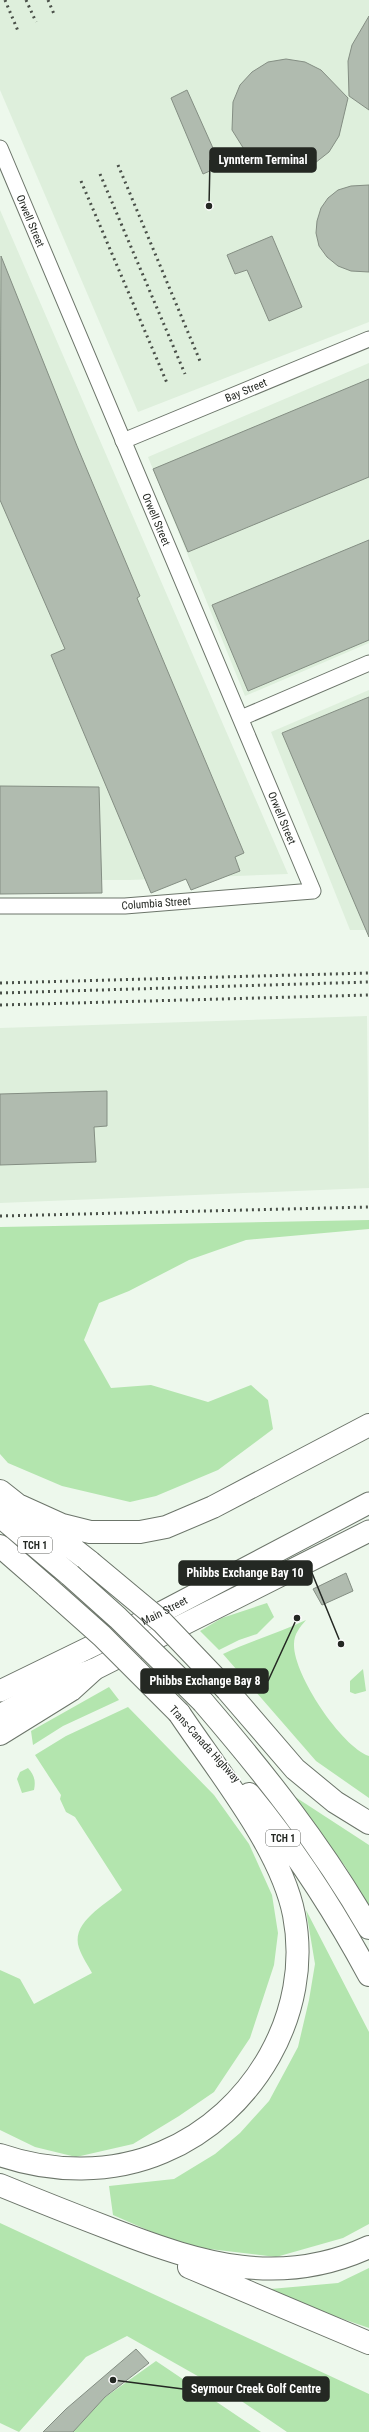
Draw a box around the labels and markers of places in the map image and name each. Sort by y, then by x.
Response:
callout: Lynnterm Terminal [210,148,316,172]
callout: Phibbs Exchange Bay 10 [179,1561,312,1585]
callout: Phibbs Exchange Bay 8 [141,1669,268,1693]
callout: Seymour Creek Golf Centre [183,2377,329,2401]

